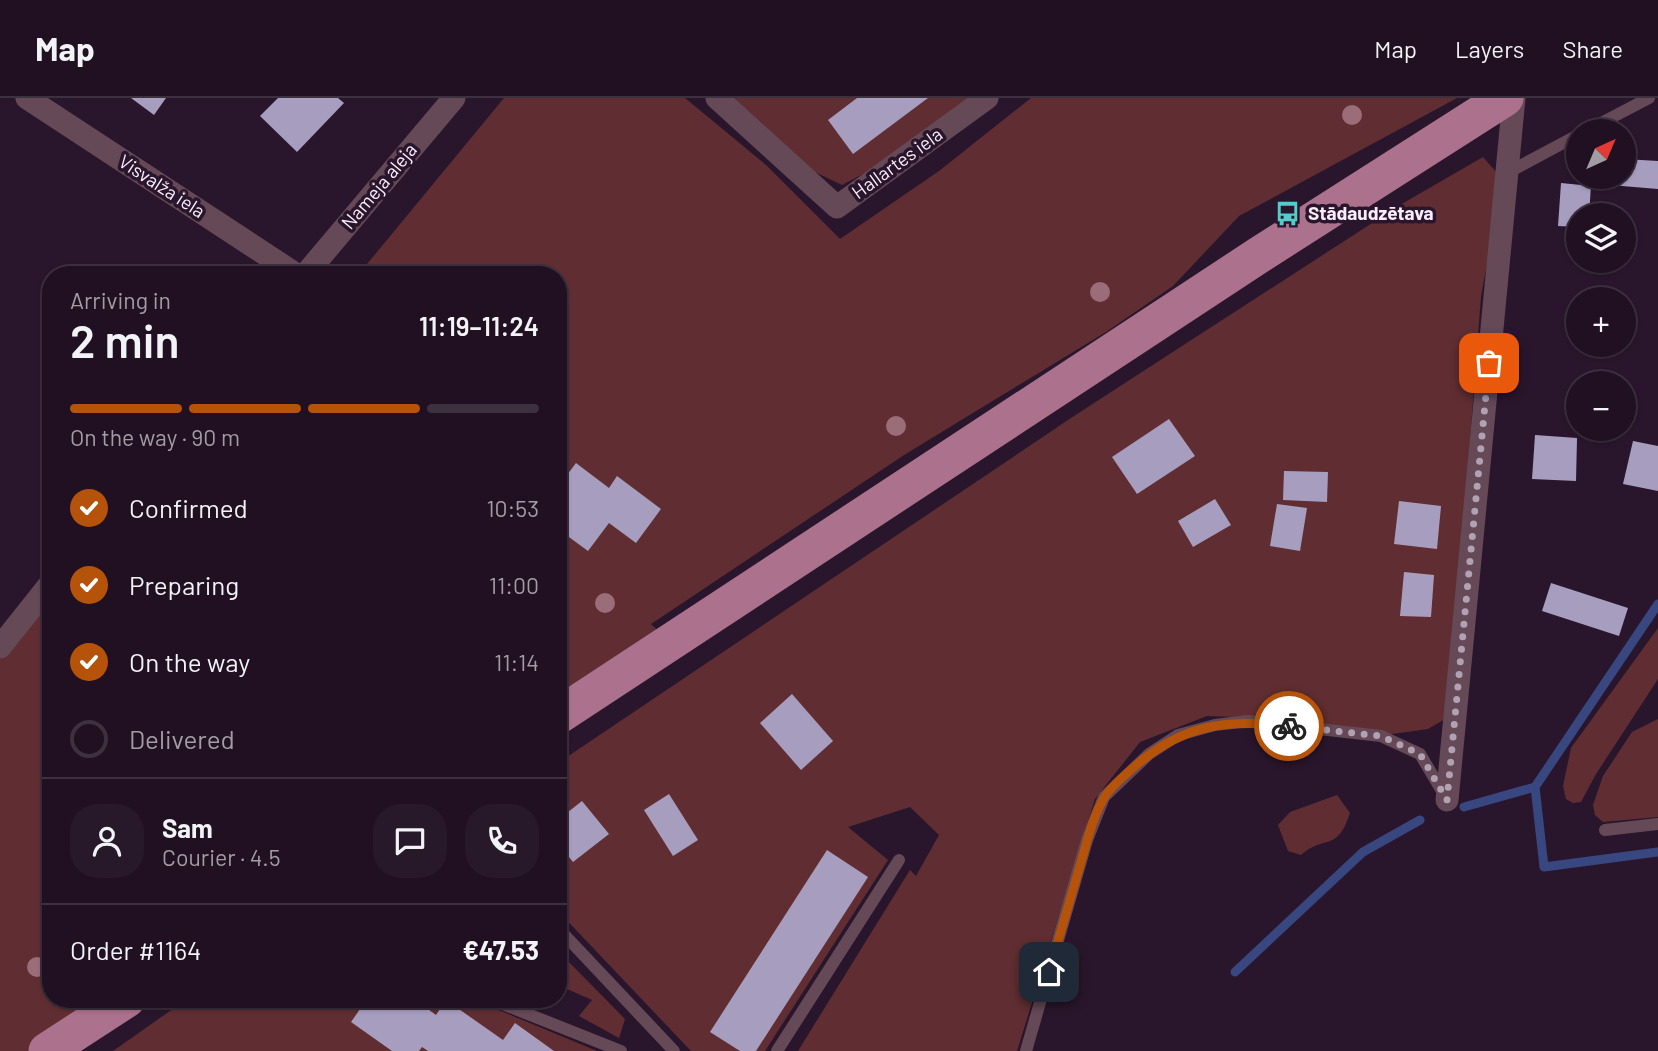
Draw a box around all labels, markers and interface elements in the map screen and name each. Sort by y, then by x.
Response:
text: Map [35,28,95,68]
text: Map [1374,34,1417,63]
text: Layers [1455,34,1524,63]
text: Share [1562,34,1623,63]
north arrow [1566,119,1636,189]
map controls [1566,119,1636,441]
street label: Hallartes iela [847,122,946,203]
street label: Nameja aleja [336,138,421,233]
street label: Visvalža iela [115,149,210,222]
bus stop icon: Stādaudzētava [1274,199,1302,227]
place label: Stādaudzētava [1308,201,1434,224]
button: layers [1566,203,1636,273]
text: Arriving in [70,286,171,314]
button: + [1566,287,1636,357]
text: 11:19–11:24 [419,310,539,341]
text: 2 min [70,312,179,367]
pin [1459,333,1519,393]
icon: bag [1470,344,1508,382]
button: − [1566,371,1636,441]
text: On the way · 90 m [70,423,240,451]
icon: check [70,489,108,527]
text: Confirmed [129,492,248,523]
text: 10:53 [486,494,539,522]
icon: check [70,566,108,604]
text: Preparing [129,569,239,600]
text: 11:00 [489,571,539,599]
icon: check [70,643,108,681]
text: On the way [129,646,250,677]
text: 11:14 [494,648,539,676]
courier [1254,691,1324,761]
icon: bike [1270,707,1308,745]
text: Delivered [129,723,235,754]
button: person [70,804,144,878]
button: chat [373,804,447,878]
button: phone [465,804,539,878]
text: Sam [162,812,213,843]
text: Courier · 4.5 [162,843,281,871]
text: Order #1164 [70,934,201,965]
text: €47.53 [462,934,539,965]
pin [1019,942,1079,1002]
icon: home [1030,953,1068,991]

